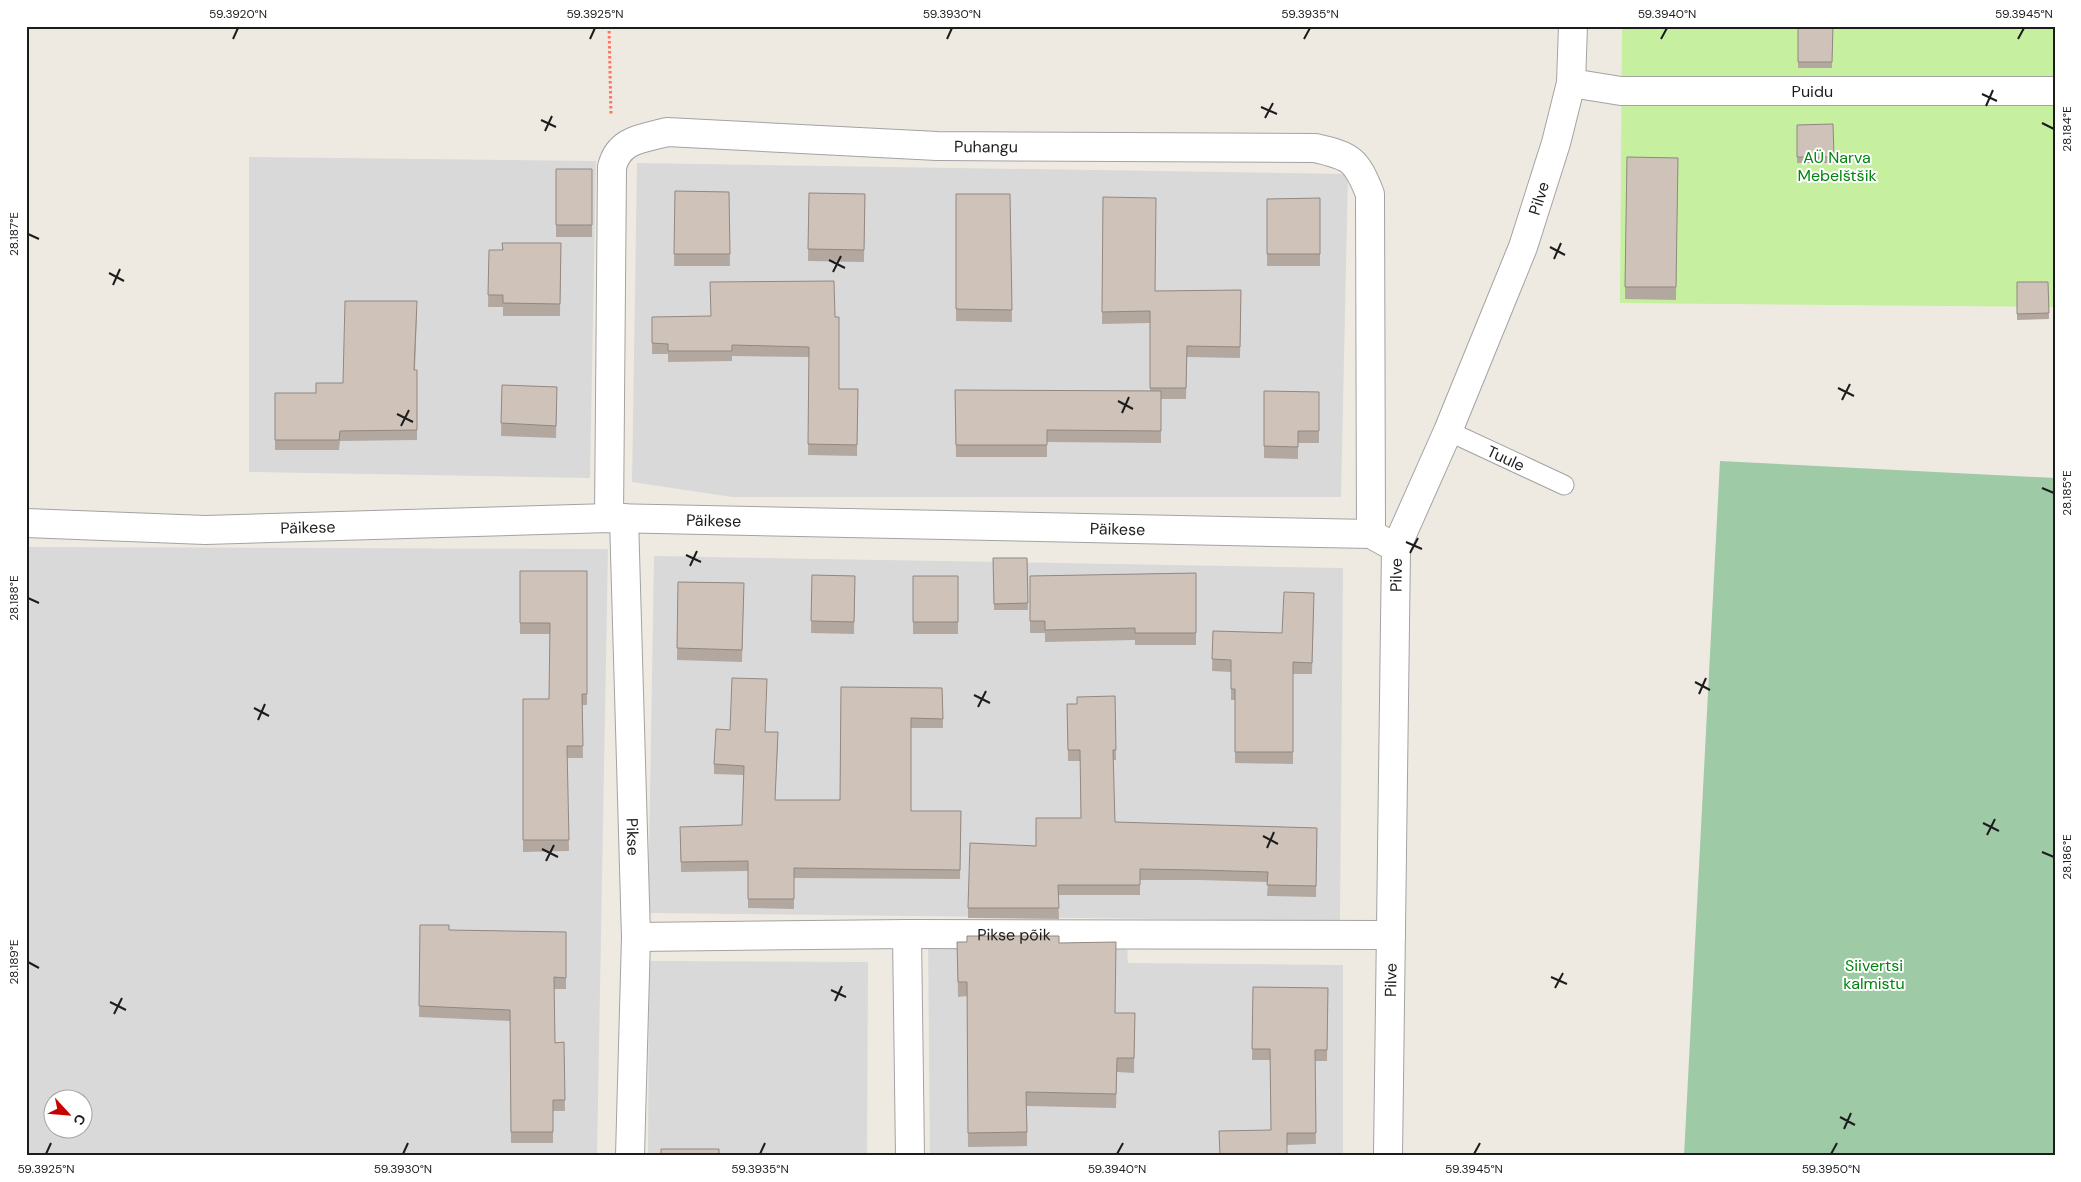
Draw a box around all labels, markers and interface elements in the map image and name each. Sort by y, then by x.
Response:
text: 59.3920°N [209,6,267,22]
text: 59.3925°N [566,6,624,22]
text: 59.3930°N [923,6,981,22]
text: 59.3935°N [1281,6,1339,22]
text: 59.3940°N [1638,6,1696,22]
text: 59.3945°N [1995,6,2053,22]
street label: Puidu [1792,81,1833,102]
text: 28.184°E [2059,106,2075,152]
street label: Puhangu [954,136,1018,157]
park label: AÜ Narva Mebelštšik [1797,147,1877,186]
street label: Pilve [1524,179,1554,218]
text: 28.187°E [6,212,22,256]
street label: Tuule [1484,441,1528,476]
text: 28.185°E [2059,470,2075,516]
street label: Päikese [686,510,741,532]
street label: Päikese [280,516,336,539]
street label: Päikese [1090,518,1145,540]
street label: Pilve [1385,558,1407,592]
text: 28.188°E [6,575,22,621]
street label: Pikse [622,818,644,856]
text: 28.186°E [2059,834,2075,880]
street label: Pikse põik [977,924,1051,945]
text: 28.189°E [6,939,22,985]
park label: Siivertsi kalmistu [1843,955,1905,994]
street label: Pilve [1380,963,1402,997]
north arrow [42,1090,92,1140]
text: С [69,1111,90,1128]
text: 59.3925°N [17,1161,75,1177]
text: 59.3930°N [374,1161,432,1177]
text: 59.3935°N [731,1161,789,1177]
text: 59.3940°N [1088,1161,1146,1177]
text: 59.3945°N [1445,1161,1503,1177]
text: 59.3950°N [1802,1161,1860,1177]

